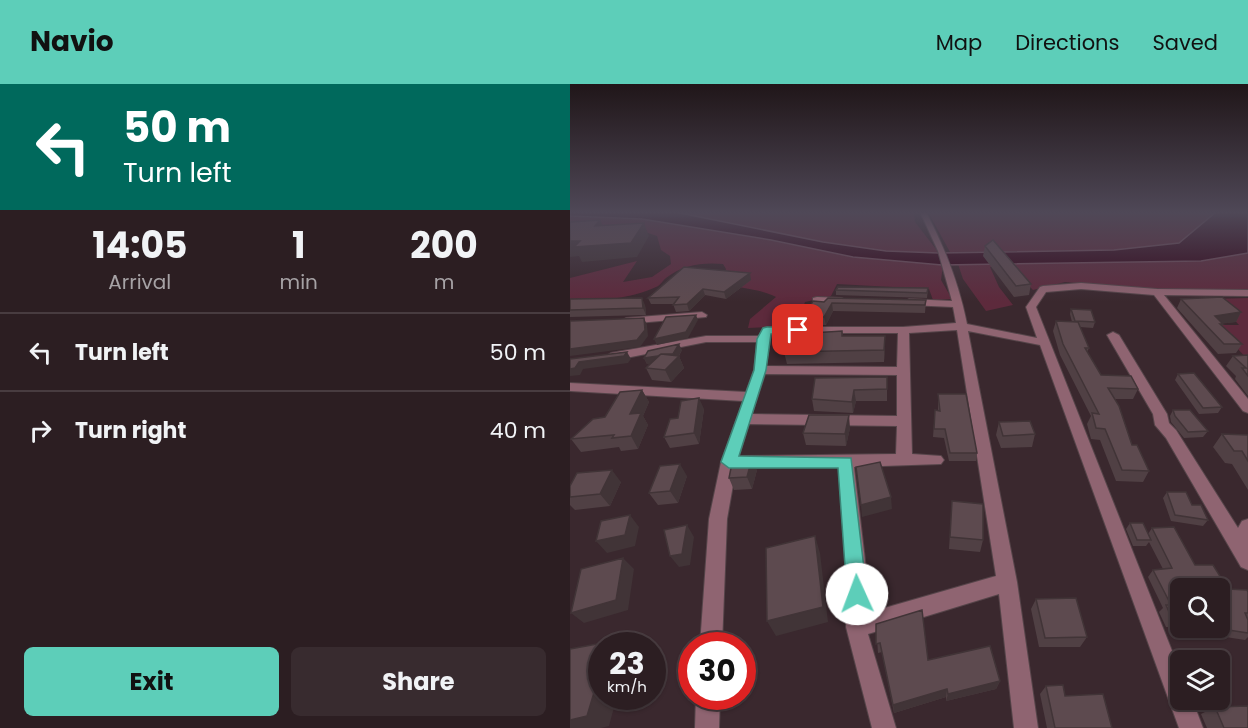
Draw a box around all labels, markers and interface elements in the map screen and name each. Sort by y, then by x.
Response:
text: Navio [30,22,114,61]
text: Map [936,28,982,57]
text: Directions [1015,28,1119,57]
text: Saved [1152,28,1218,57]
text: 50 m [123,98,231,157]
icon: left [24,108,102,186]
text: Turn left [123,154,232,191]
text: 14:05 [92,220,187,271]
text: 1 [292,220,306,271]
text: 200 [410,220,478,271]
text: Arrival [108,268,171,296]
text: min [280,268,318,296]
text: m [434,268,454,296]
pin [772,304,823,355]
icon: arrive [781,313,814,346]
icon: left [24,336,57,369]
text: Turn left [75,337,169,368]
text: 50 m [490,337,546,368]
icon: right [24,414,57,447]
text: Turn right [75,415,186,446]
text: 40 m [490,415,546,446]
position arrow [825,562,889,626]
map controls [1170,578,1230,710]
button: search [1170,578,1230,638]
speed limit sign: 30 [678,632,756,710]
text: 23 [609,642,645,685]
button: Exit [24,647,279,716]
button: Share [291,647,546,716]
button: layers [1170,650,1230,710]
text: km/h [607,676,647,697]

